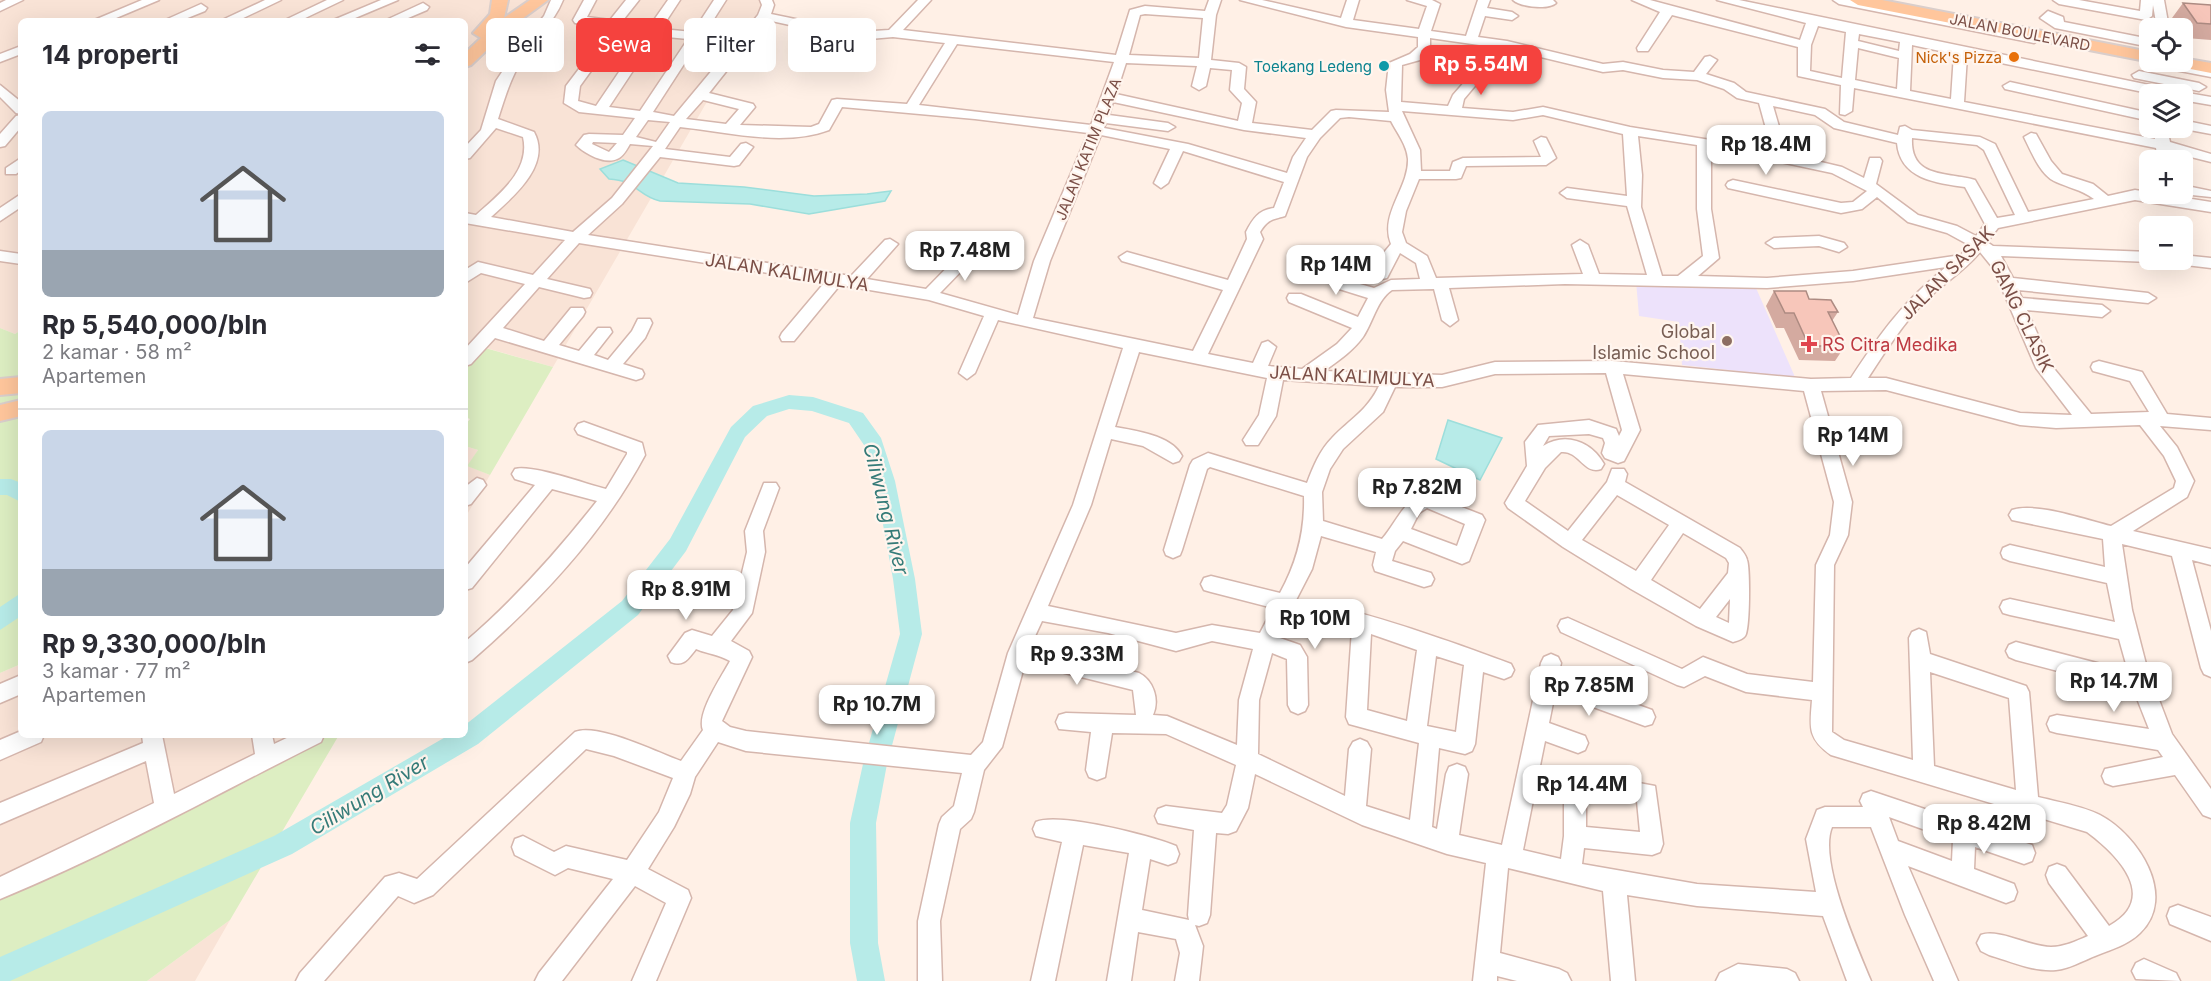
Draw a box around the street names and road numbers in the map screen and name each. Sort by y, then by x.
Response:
street label: JALAN BOULEVARD [1948,9,2092,55]
street label: JALAN KATIM PLAZA [1051,75,1125,223]
street label: JALAN SASAK [1896,222,1998,324]
street label: JALAN KALIMULYA [704,249,870,295]
street label: GANG CLASIK [1986,257,2058,375]
street label: JALAN KALIMULYA [1269,361,1435,391]

